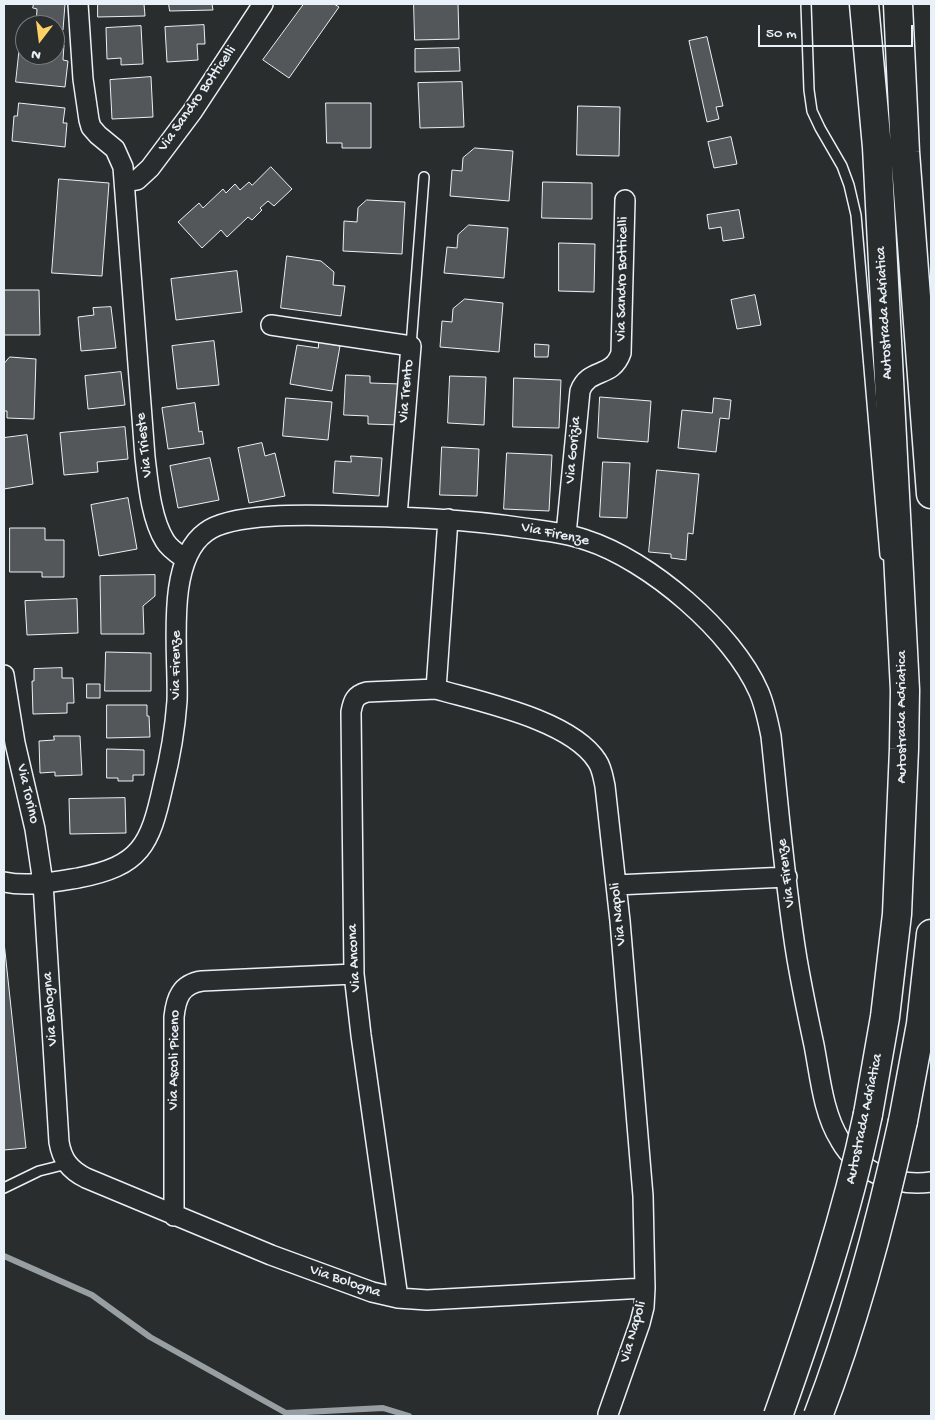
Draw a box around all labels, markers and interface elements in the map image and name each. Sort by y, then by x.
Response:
north arrow [15,15,65,65]
scale bar [760,15,915,47]
text: 50 m [766,25,797,43]
street label: Via Sandro Botticelli [155,43,241,155]
text: N [30,45,43,63]
street label: Via Sandro Botticelli [613,216,633,342]
street label: Autostrada Adriatica [873,246,897,380]
street label: Via Trento [395,359,419,423]
street label: Via Trieste [133,412,157,478]
street label: Via Gorizia [562,416,586,484]
street label: Via Firenze [519,519,591,551]
street label: Via Firenze [168,631,186,699]
street label: Autostrada Adriatica [894,650,912,784]
street label: Via Torino [11,762,43,826]
street label: Via Firenze [774,838,800,908]
street label: Via Napoli [607,882,631,946]
street label: Via Ancona [344,924,366,992]
street label: Via Bologna [39,971,63,1047]
street label: Via Ascoli Piceno [165,1010,185,1110]
street label: Autostrada Adriatica [842,1052,888,1186]
street label: Via Bologna [307,1261,383,1303]
street label: Via Napoli [617,1299,651,1365]

